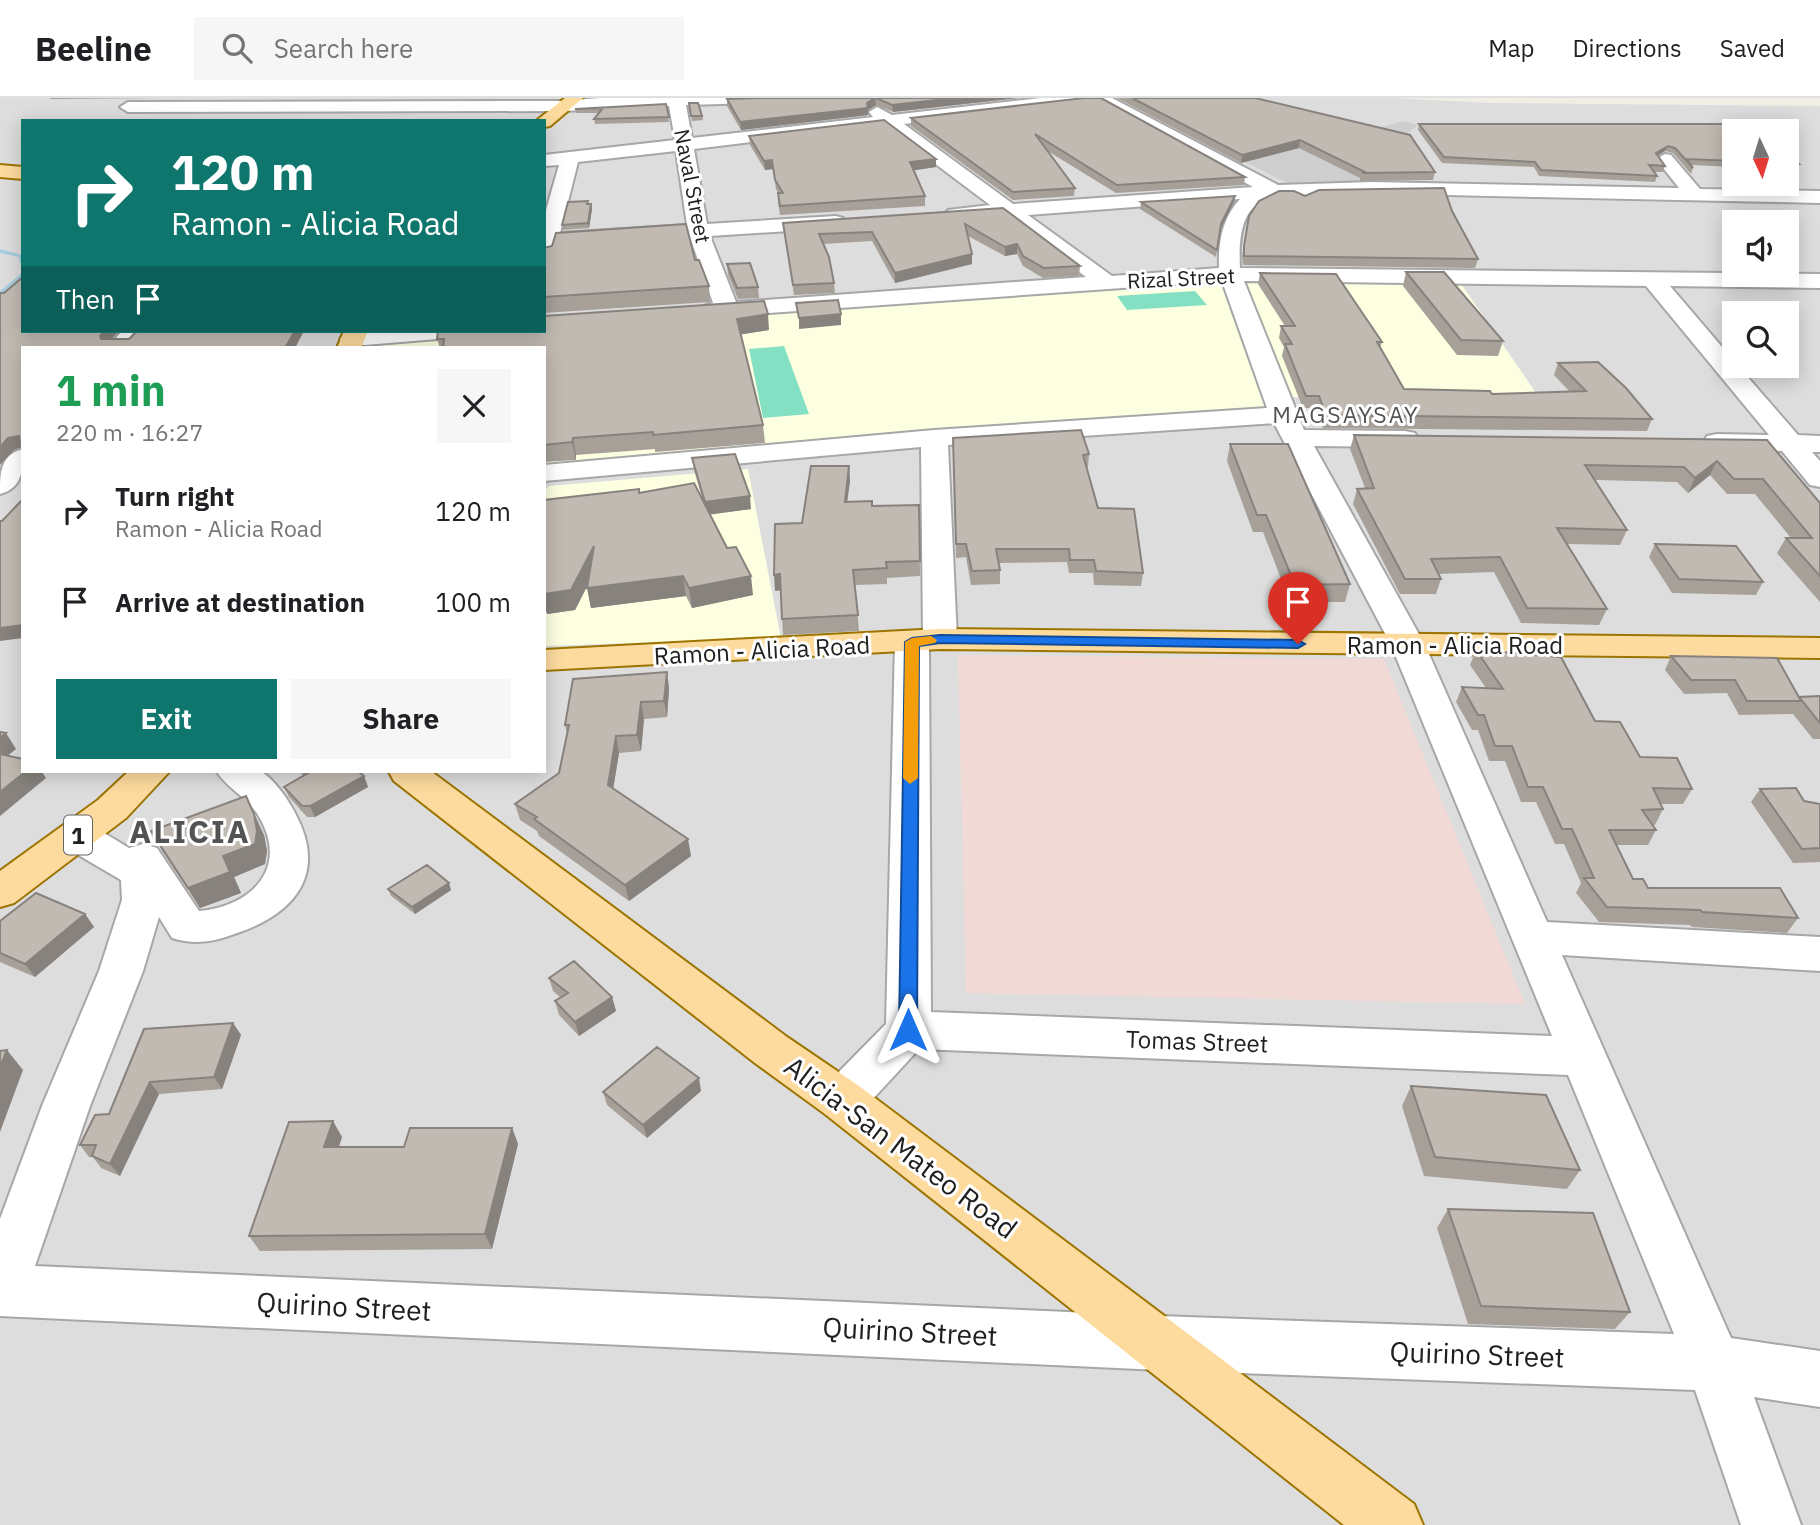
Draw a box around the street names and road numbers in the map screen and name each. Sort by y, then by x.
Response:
street label: Naval Street [668,127,718,245]
street label: Rizal Street [1126,261,1236,295]
street label: Ramon - Alicia Road [653,628,871,672]
street label: Ramon - Alicia Road [1347,629,1563,661]
road number: 1 [64,816,92,855]
street label: Tomas Street [1125,1023,1269,1059]
street label: Alicia-San Mateo Road [777,1047,1025,1247]
street label: Quirino Street [256,1283,432,1329]
street label: Quirino Street [822,1308,998,1354]
street label: Quirino Street [1389,1332,1565,1376]

